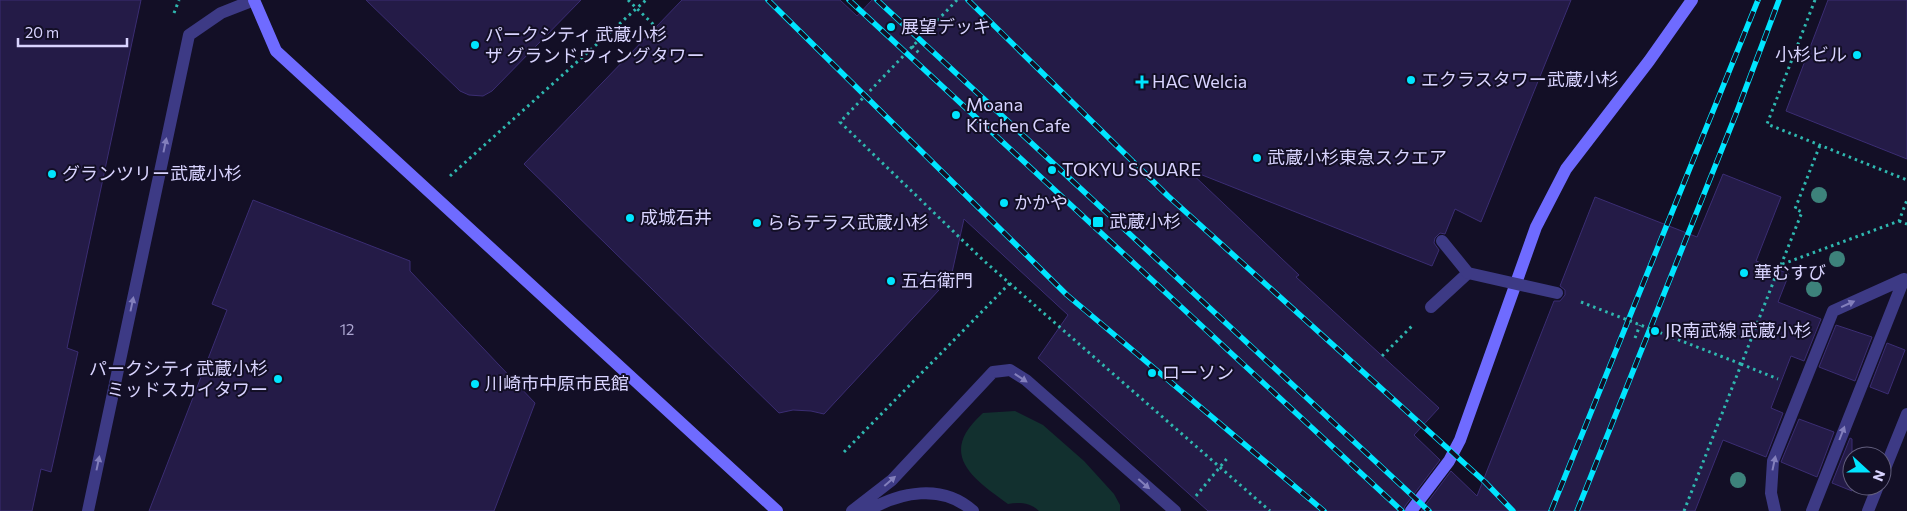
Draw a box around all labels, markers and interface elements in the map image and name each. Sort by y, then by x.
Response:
scale bar [18,15,126,47]
place label: 展望デッキ [901,15,991,37]
marker: 展望デッキ [885,21,897,33]
text: 20 m [25,23,59,41]
place label: パークシティ 武蔵小杉 ザ グランドウィングタワー [485,23,704,66]
marker: パークシティ 武蔵小杉 ザ グランドウィングタワー [469,39,481,51]
place label: 小杉ビル [1775,43,1847,65]
marker: 小杉ビル [1851,49,1863,61]
place label: エクラスタワー武蔵小杉 [1421,68,1619,90]
place label: HAC Welcia [1152,70,1247,92]
marker: エクラスタワー武蔵小杉 [1405,74,1417,86]
marker: HAC Welcia [1136,76,1148,88]
place label: Moana Kitchen Cafe [966,93,1070,136]
marker: Moana Kitchen Cafe [950,109,962,121]
one-way arrow [162,137,170,153]
place label: 武蔵小杉東急スクエア [1267,146,1447,168]
marker: 武蔵小杉東急スクエア [1251,152,1263,164]
place label: TOKYU SQUARE [1062,158,1201,180]
place label: グランツリー武蔵小杉 [62,162,242,184]
marker: TOKYU SQUARE [1046,164,1058,176]
marker: グランツリー武蔵小杉 [46,168,58,180]
place label: かかや [1014,191,1068,213]
marker: かかや [998,197,1010,209]
place label: 成城石井 [640,206,712,228]
place label: 武蔵小杉 [1109,210,1181,232]
place label: ららテラス武蔵小杉 [767,211,929,233]
marker: 成城石井 [624,212,636,224]
marker: 武蔵小杉 [1091,215,1105,229]
marker: ららテラス武蔵小杉 [751,217,763,229]
place label: 華むすび [1754,261,1826,283]
marker: 華むすび [1738,267,1750,279]
place label: 五右衛門 [901,269,973,291]
marker: 五右衛門 [885,275,897,287]
one-way arrow [128,297,136,312]
one-way arrow [1841,299,1855,307]
place label: JR南武線 武蔵小杉 [1665,319,1812,341]
house number: 12 [340,320,354,338]
marker: JR南武線 武蔵小杉 [1649,325,1661,337]
place label: パークシティ武蔵小杉 ミッドスカイタワー [89,357,268,400]
place label: ローソン [1162,361,1234,383]
marker: ローソン [1146,367,1158,379]
place label: 川崎市中原市民館 [485,372,629,394]
marker: パークシティ武蔵小杉 ミッドスカイタワー [272,373,284,385]
one-way arrow [1015,373,1028,382]
marker: 川崎市中原市民館 [469,378,481,390]
one-way arrow [1838,425,1846,440]
north arrow [1842,446,1892,496]
one-way arrow [1770,455,1778,471]
one-way arrow [94,456,102,471]
text: N [1870,468,1889,484]
one-way arrow [883,475,896,486]
one-way arrow [1138,478,1151,489]

